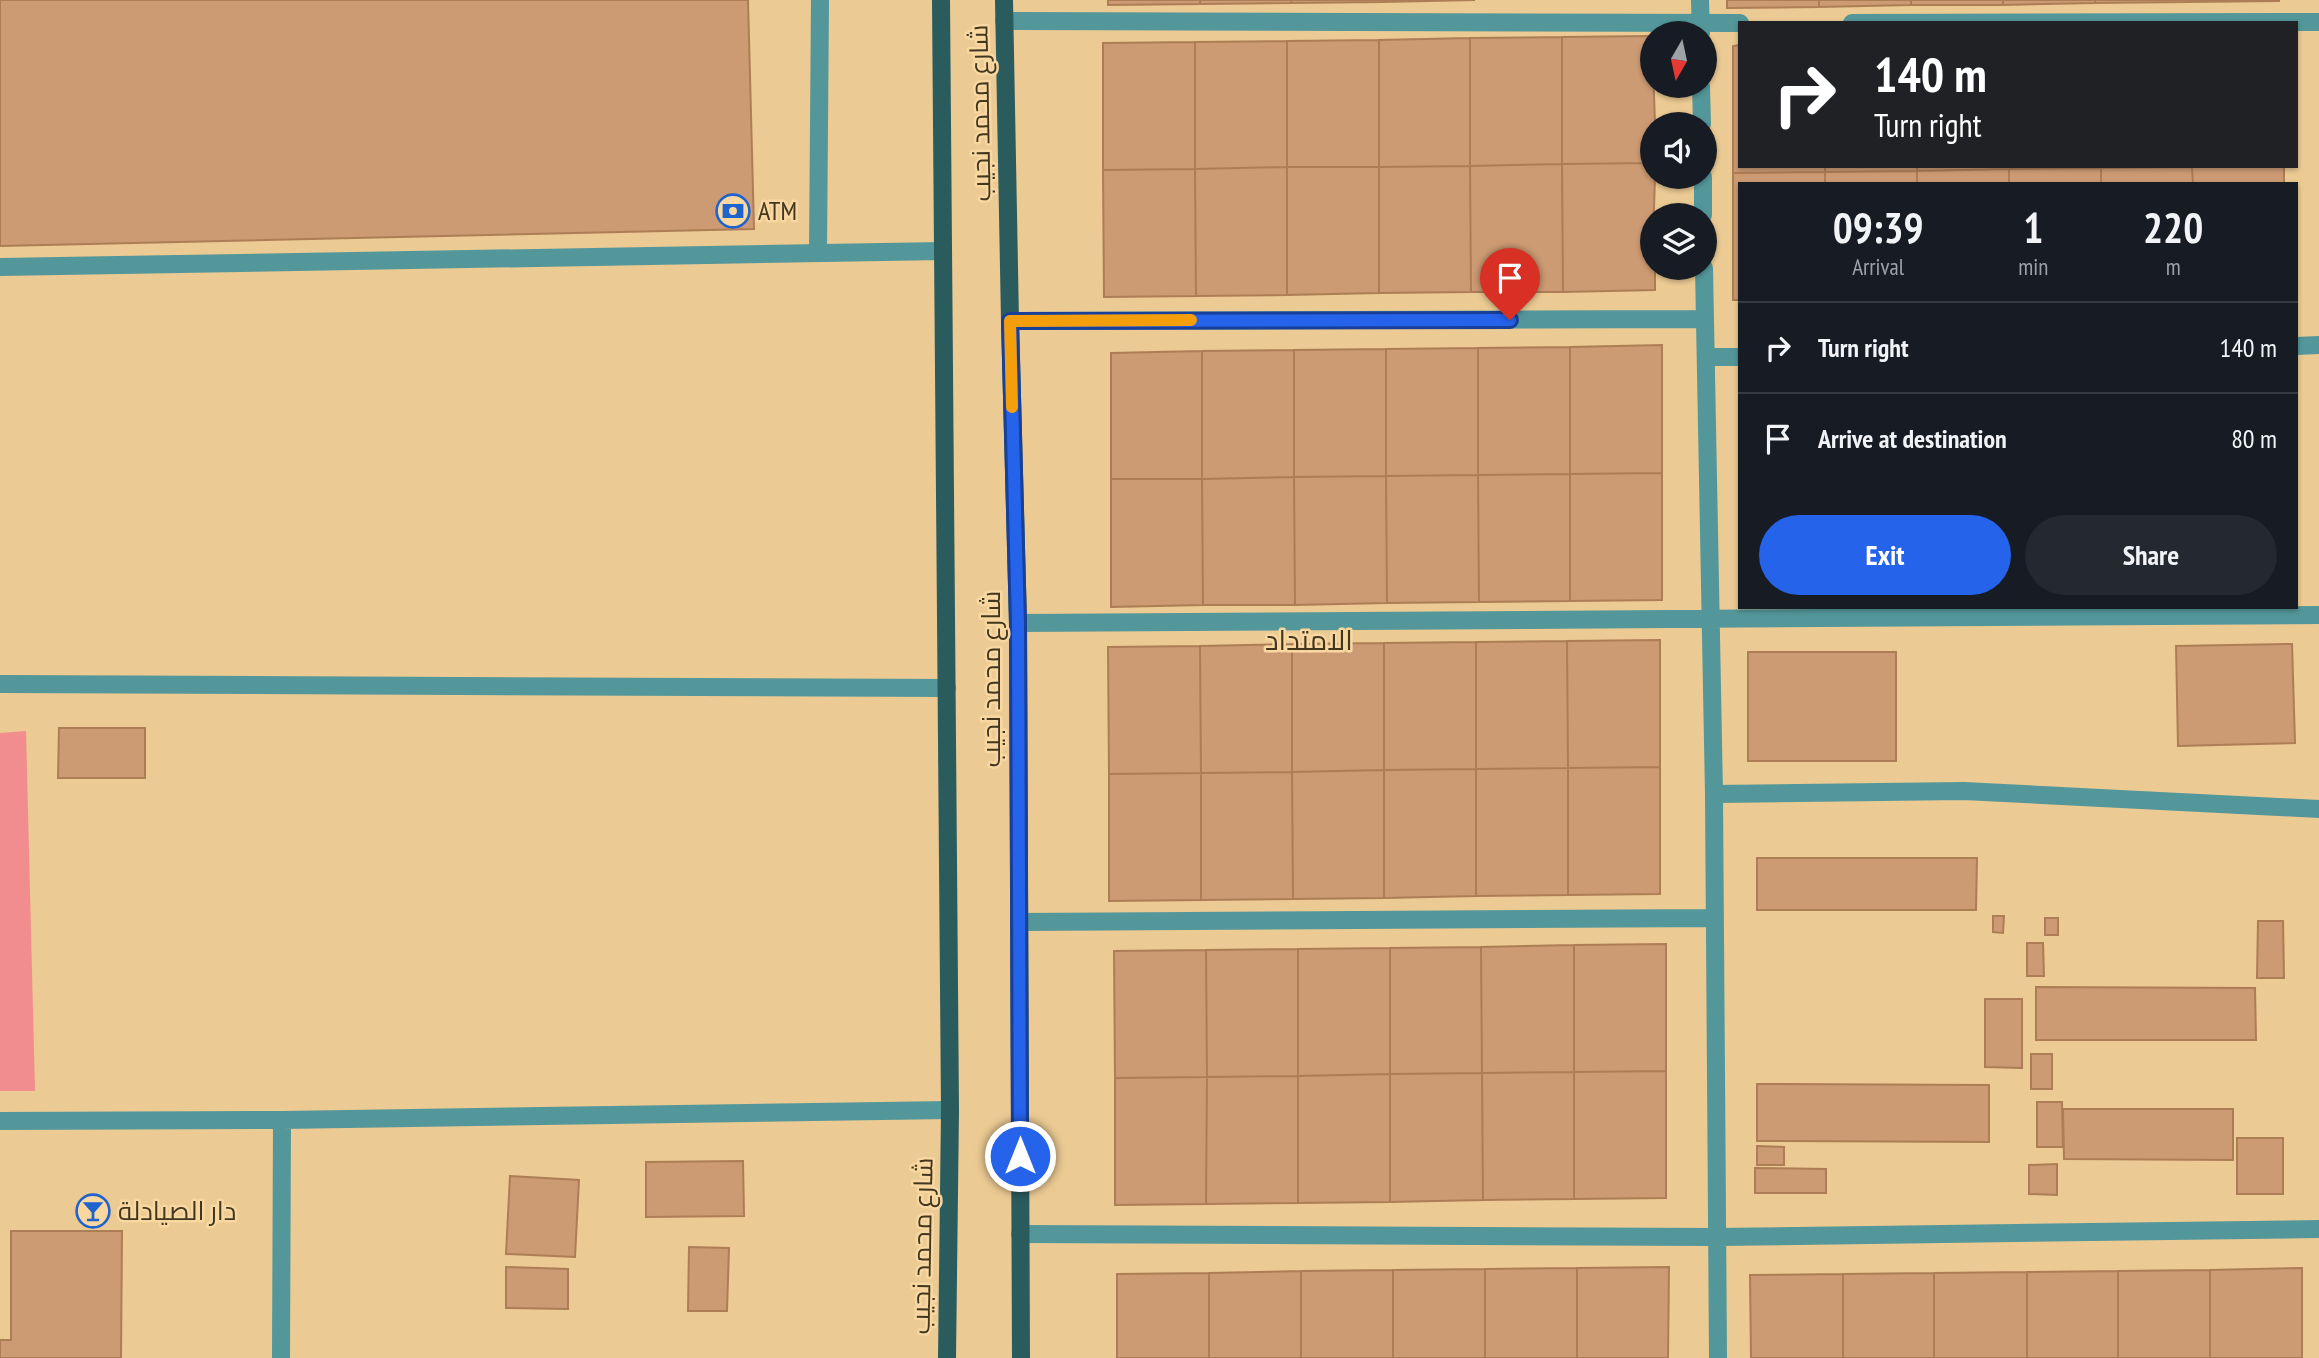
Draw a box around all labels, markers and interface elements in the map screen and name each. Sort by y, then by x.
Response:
north arrow [1640,21,1717,98]
map controls [1640,21,1717,280]
street label: شارع محمد نجيب [961,24,999,202]
text: 140 m [1874,42,1987,106]
icon: right [1759,49,1850,140]
text: Turn right [1874,104,1982,146]
button: sound [1640,112,1717,189]
bank icon: ATM [714,192,752,230]
place label: ATM [758,194,797,227]
text: 09:39 [1833,200,1924,255]
text: 1 [2023,200,2043,255]
text: 220 [2143,200,2203,255]
button: layers [1640,203,1717,280]
pin [1480,248,1540,320]
text: Arrival [1852,252,1904,281]
text: min [2018,252,2048,281]
text: m [2166,252,2181,281]
icon: arrive [1491,259,1529,297]
icon: right [1759,329,1797,367]
text: Turn right [1818,331,1909,364]
text: 140 m [2219,331,2277,364]
icon: arrive [1759,420,1797,458]
text: Arrive at destination [1818,422,2007,455]
text: 80 m [2231,422,2277,455]
button: Exit [1759,515,2011,595]
button: Share [2025,515,2277,595]
street label: شارع محمد نجيب [974,591,1008,767]
district label: الامتداد [1265,621,1353,658]
position arrow [983,1119,1057,1193]
street label: شارع محمد نجيب [903,1157,941,1335]
bar icon: دار الصيادلة [74,1192,112,1230]
place label: دار الصيادلة [118,1194,236,1227]

